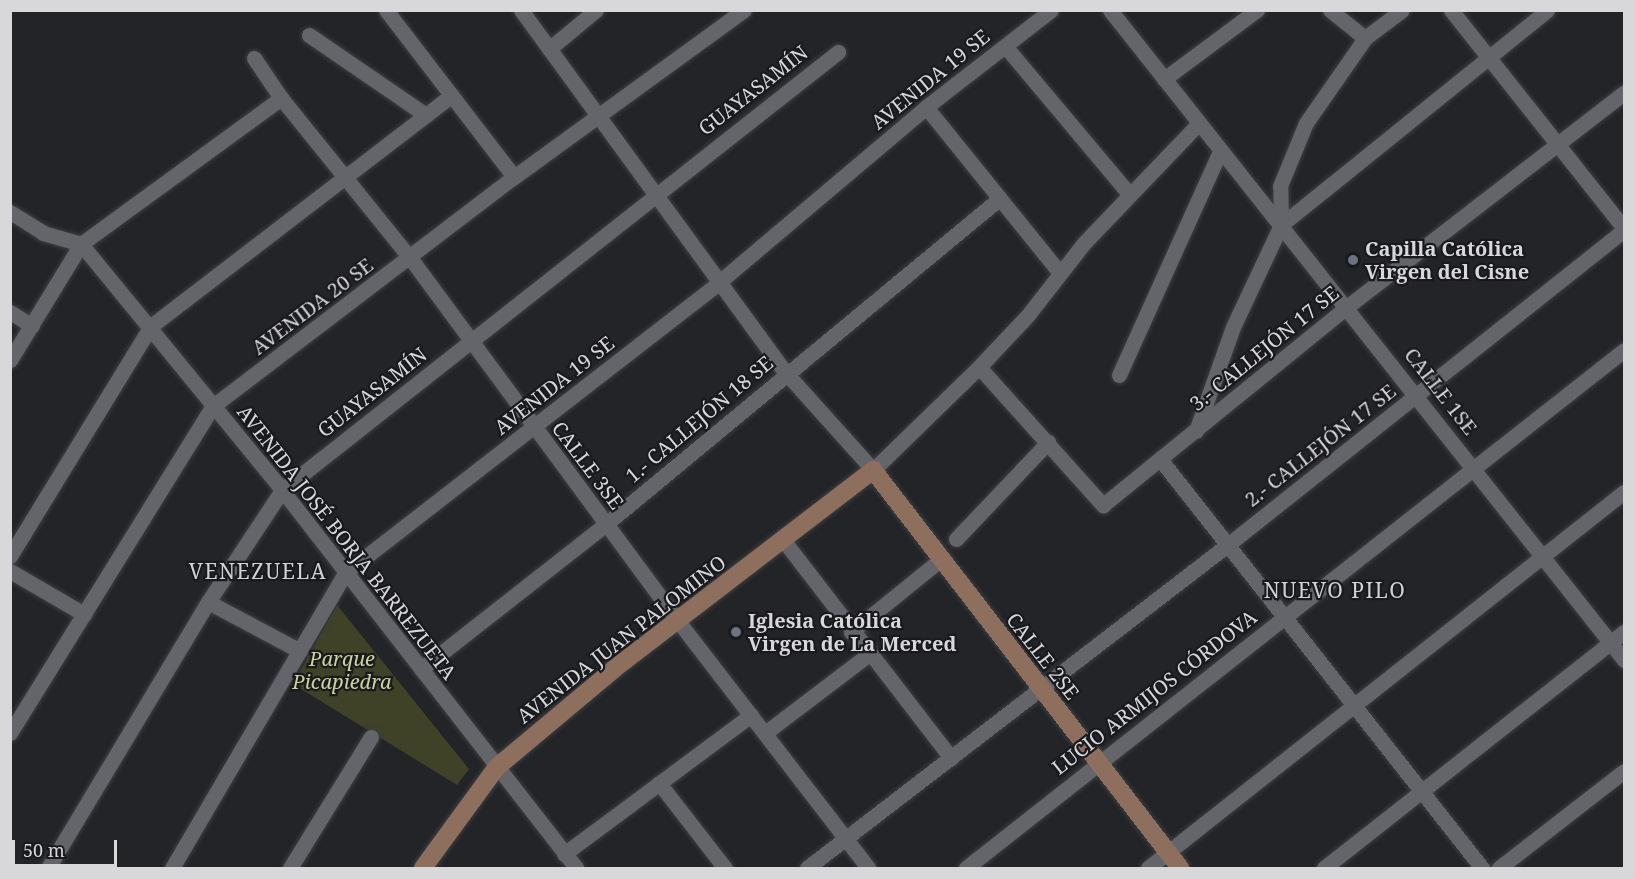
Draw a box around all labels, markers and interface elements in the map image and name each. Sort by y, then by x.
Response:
street label: AVENIDA 19 SE [866,24,994,134]
street label: GUAYASAMÍN [694,40,812,140]
place label: Capilla Católica Virgen del Cisne [1365,237,1529,284]
street label: AVENIDA 20 SE [247,253,377,359]
marker: Capilla Católica Virgen del Cisne [1346,253,1360,267]
street label: 3.- CALLEJÓN 17 SE [1185,281,1343,415]
street label: AVENIDA 19 SE [489,331,619,439]
street label: GUAYASAMÍN [313,342,431,442]
street label: CALLE 1SE [1400,343,1482,439]
street label: 1.- CALLEJÓN 18 SE [621,350,777,488]
street label: 2.- CALLEJÓN 17 SE [1240,379,1400,511]
street label: AVENIDA JOSÉ BORJA BARREZUETA [232,400,462,684]
street label: CALLE 3SE [547,416,629,514]
street label: AVENIDA JUAN PALOMINO [512,550,730,728]
district label: VENEZUELA [189,558,327,584]
district label: NUEVO PILO [1264,577,1406,603]
street label: LUCIO ARMIJOS CÓRDOVA [1047,605,1261,779]
place label: Iglesia Católica Virgen de La Merced [748,608,956,655]
street label: CALLE 2SE [1002,608,1084,704]
marker: Iglesia Católica Virgen de La Merced [729,625,743,639]
park label: Parque Picapiedra [292,647,392,694]
scale bar [15,828,120,866]
text: 50 m [23,838,65,862]

